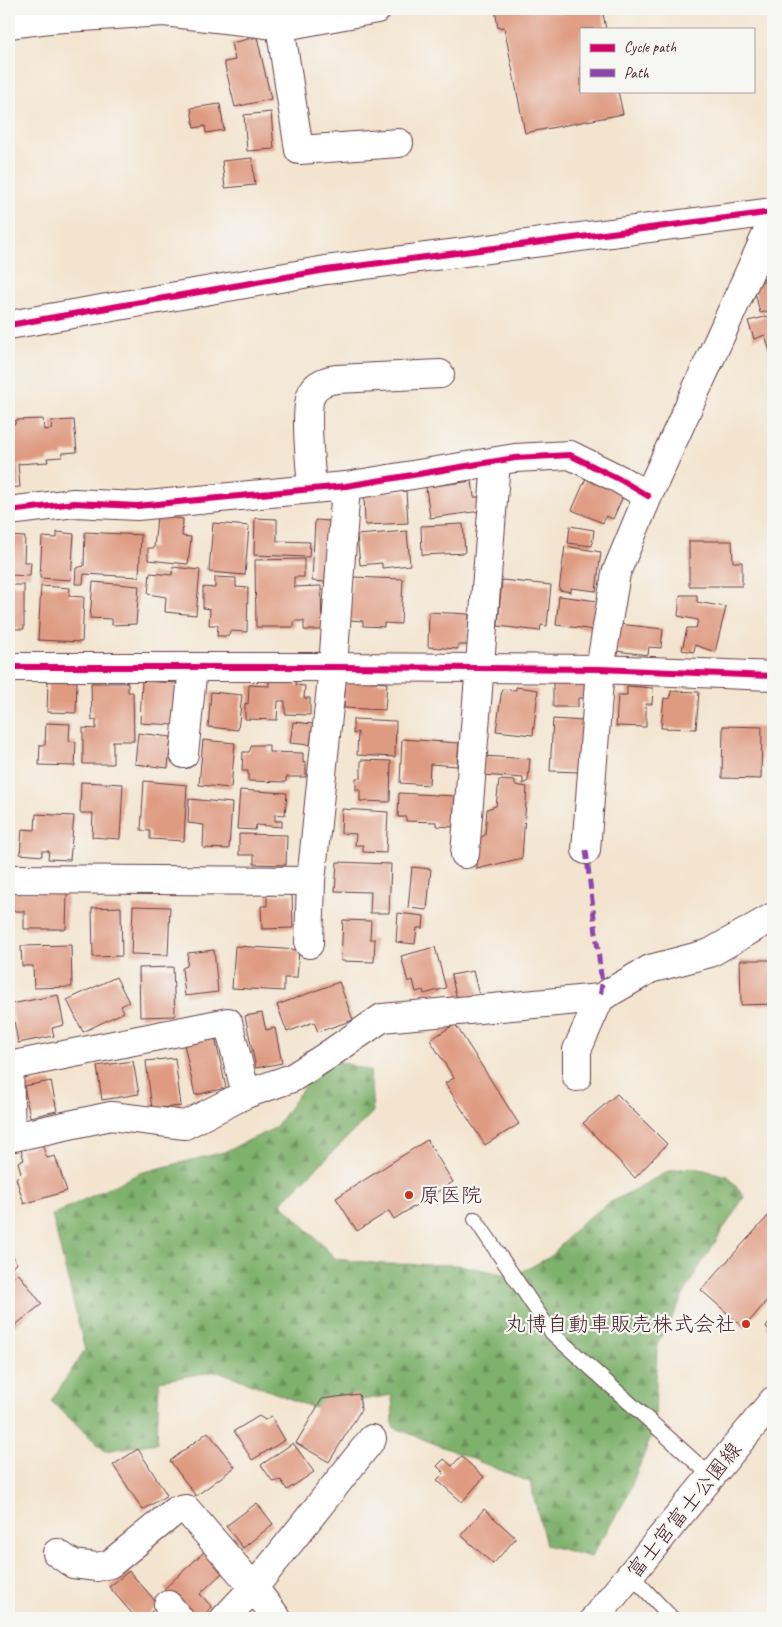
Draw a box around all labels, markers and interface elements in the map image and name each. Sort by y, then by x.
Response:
legend [580,28,754,92]
text: Cycle path [624,38,676,57]
text: Path [624,64,650,83]
place label: 原医院 [419,1182,482,1208]
marker: 原医院 [403,1189,415,1201]
place label: 丸博自動車販売株式会社 [505,1311,736,1337]
marker: 丸博自動車販売株式会社 [740,1318,752,1330]
street label: 富士宮富士公園線 [621,1437,747,1583]

